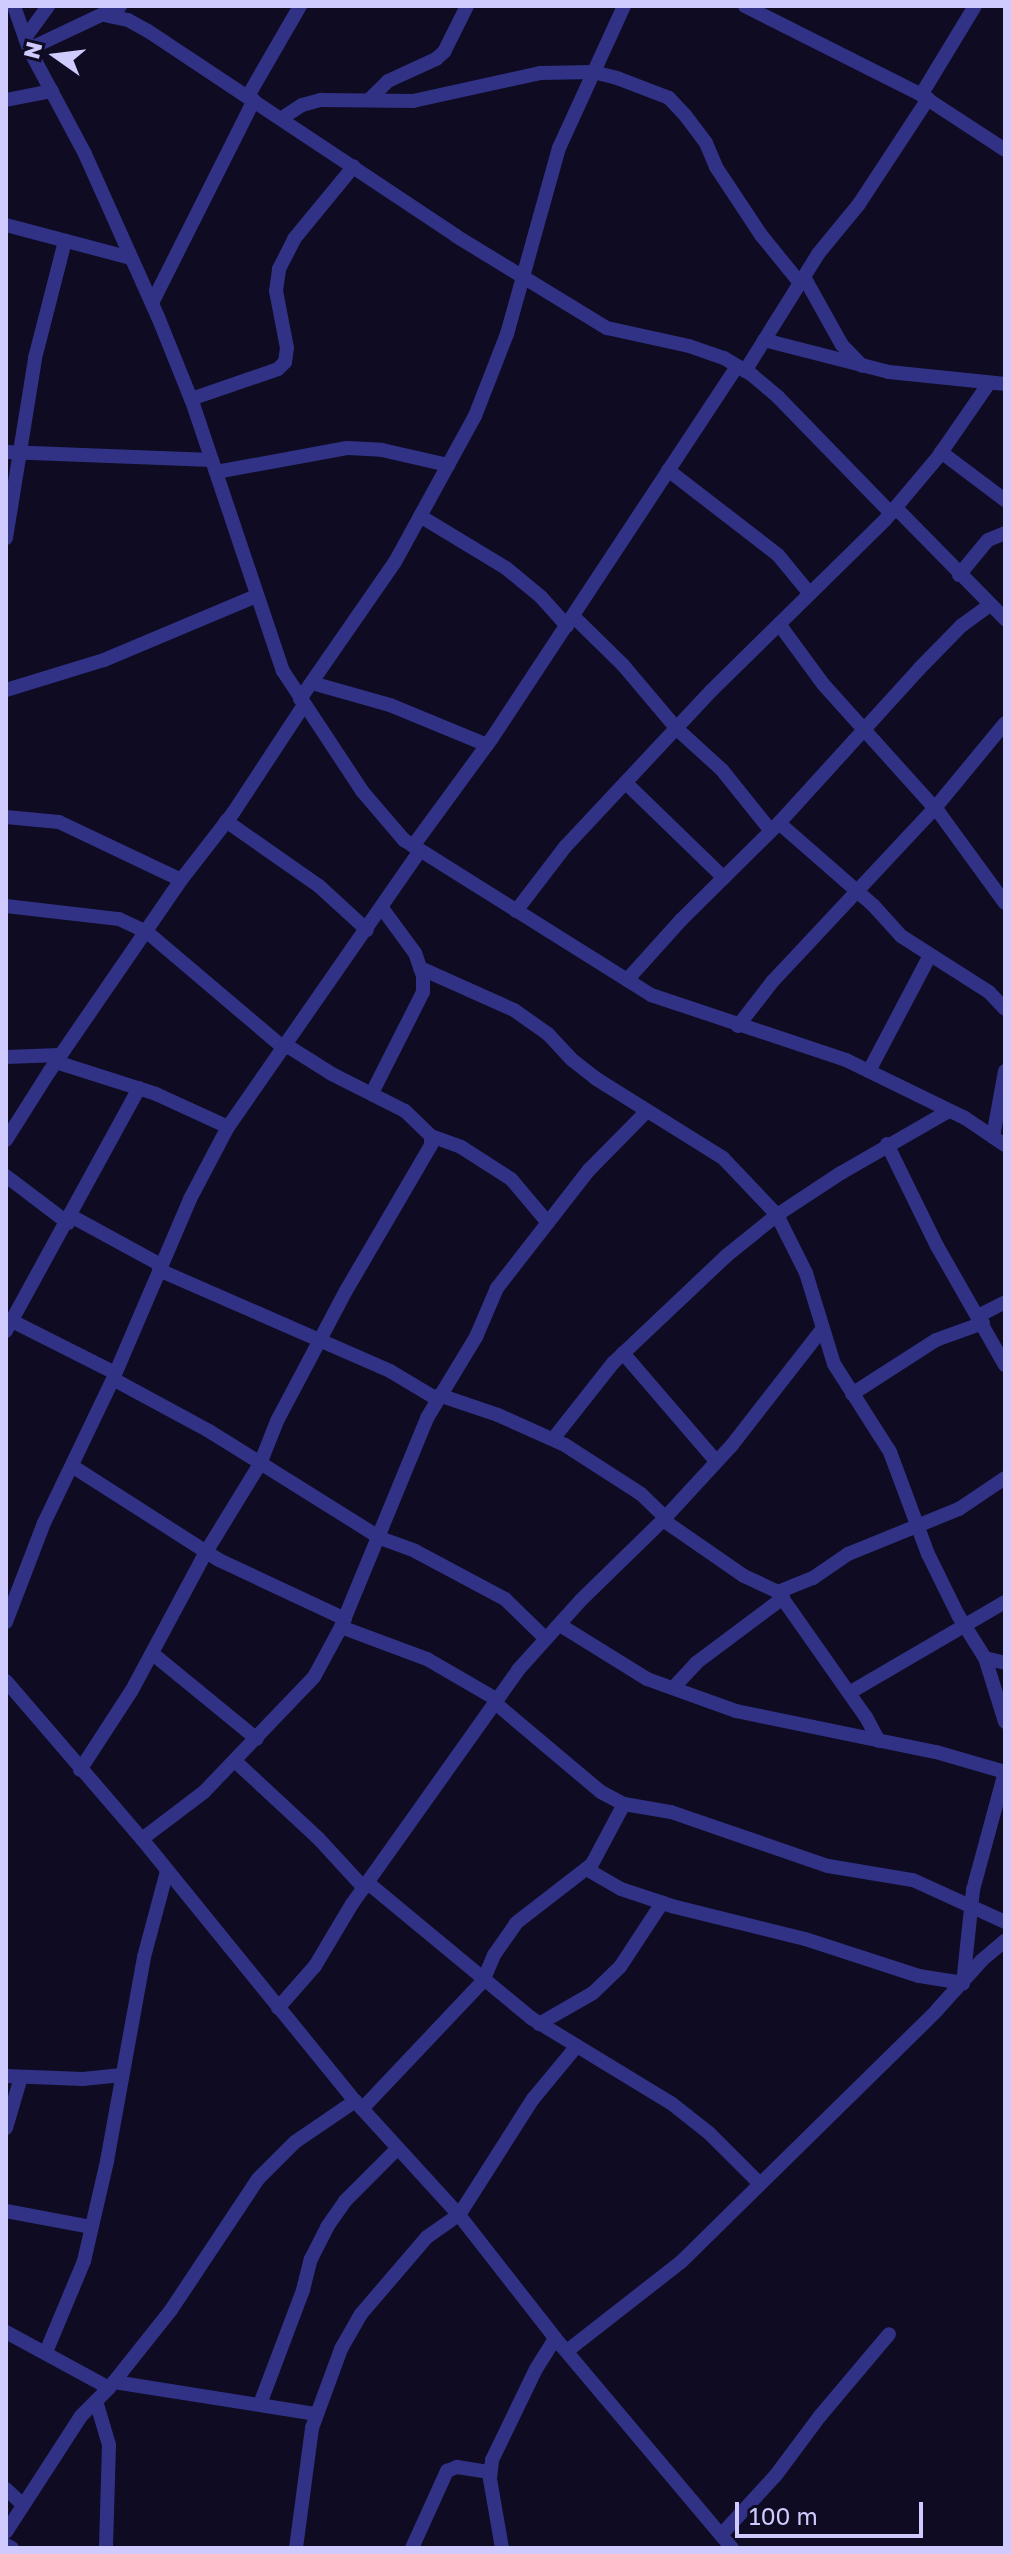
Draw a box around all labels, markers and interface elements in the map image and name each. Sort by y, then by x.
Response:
north arrow [16,16,96,96]
text: N [17,39,47,61]
scale bar [739,2486,927,2536]
text: 100 m [749,2501,818,2530]

